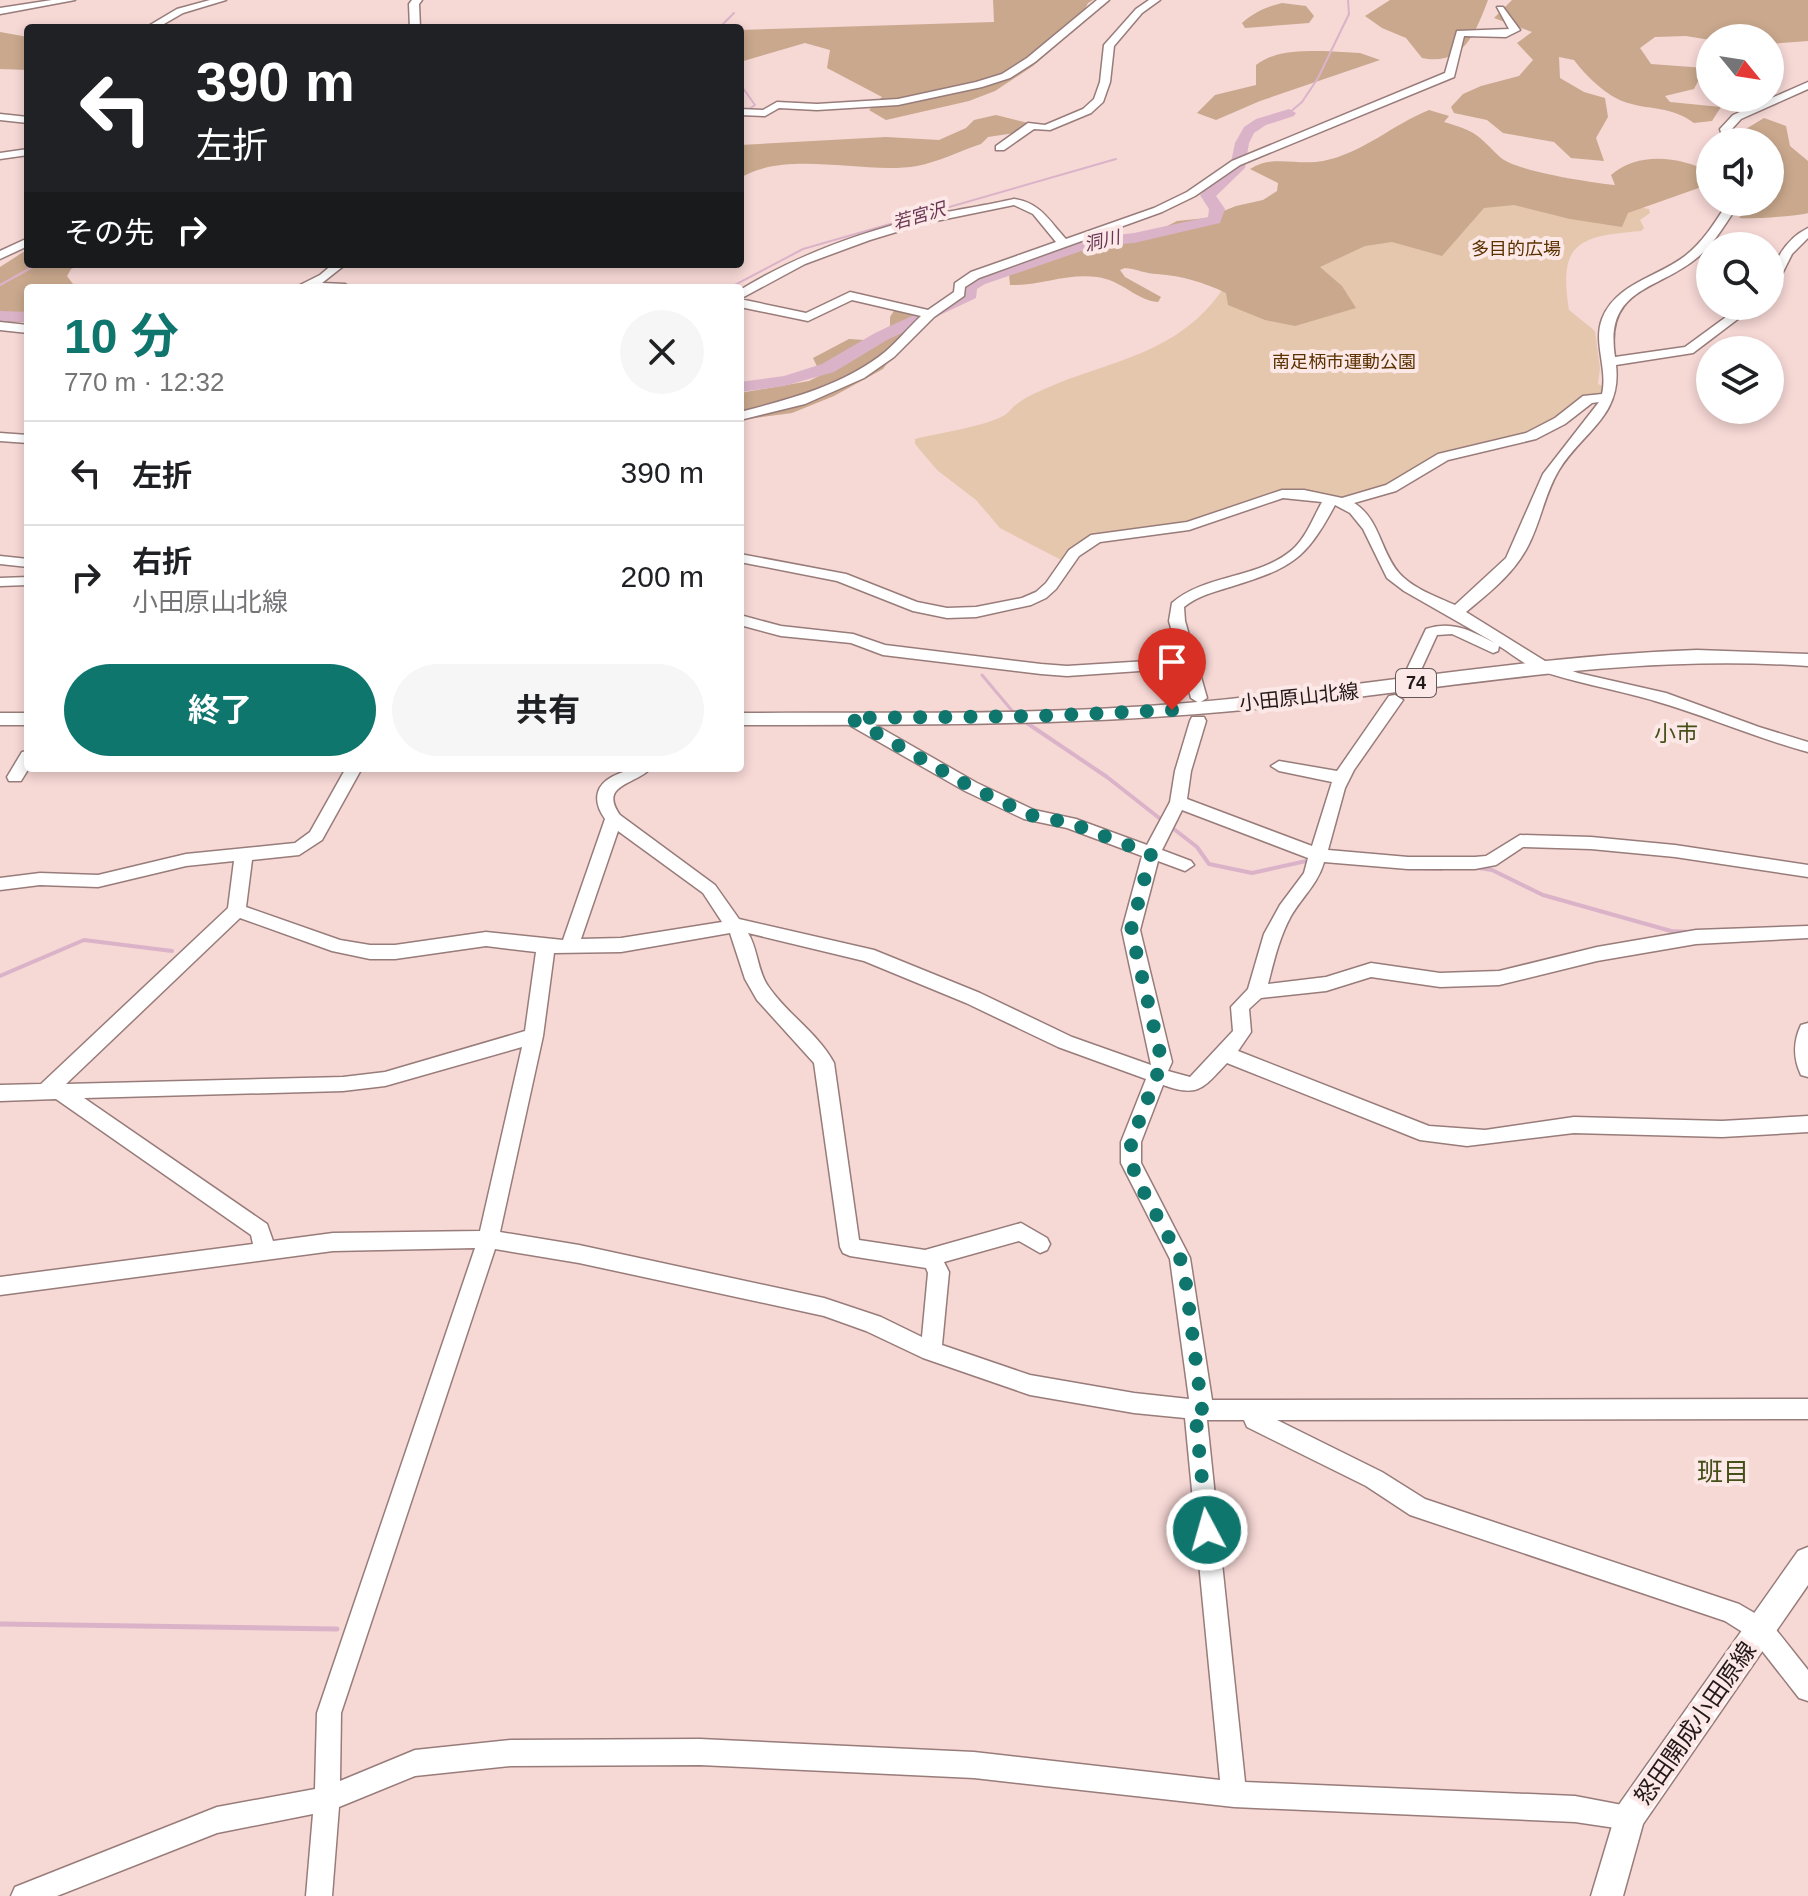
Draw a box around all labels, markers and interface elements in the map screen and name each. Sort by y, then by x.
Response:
north arrow [1696,24,1784,112]
map controls [1696,24,1784,424]
text: 390 m [196,50,355,113]
icon: left [64,56,168,160]
text: 左折 [196,125,268,166]
button: sound [1696,128,1784,216]
water label: 若宮沢 [890,198,950,233]
icon: right [170,208,214,252]
text: その先 [64,216,154,249]
water label: 洞川 [1082,227,1124,255]
button: search [1696,232,1784,320]
park label: 多目的広場 [1471,239,1561,259]
text: 10 分 [64,310,179,363]
button: close [620,310,704,394]
button: layers [1696,336,1784,424]
park label: 南足柄市運動公園 [1272,352,1416,372]
text: 770 m · 12:32 [64,367,224,397]
icon: left [64,451,108,495]
text: 390 m [621,456,704,489]
text: 左折 [132,459,192,492]
text: 右折 [132,545,192,578]
icon: right [64,555,108,599]
text: 200 m [621,560,704,593]
text: 小田原山北線 [132,587,288,617]
pin [1138,628,1206,710]
icon: arrive [1150,640,1194,684]
button: 終了 [64,664,376,756]
button: 共有 [392,664,704,756]
road number: 74 [1396,669,1436,697]
street label: 小田原山北線 [1238,680,1360,714]
district label: 小市 [1654,721,1698,746]
district label: 班目 [1697,1457,1749,1487]
position arrow [1165,1488,1249,1572]
street label: 怒田開成小田原線 [1629,1637,1761,1809]

